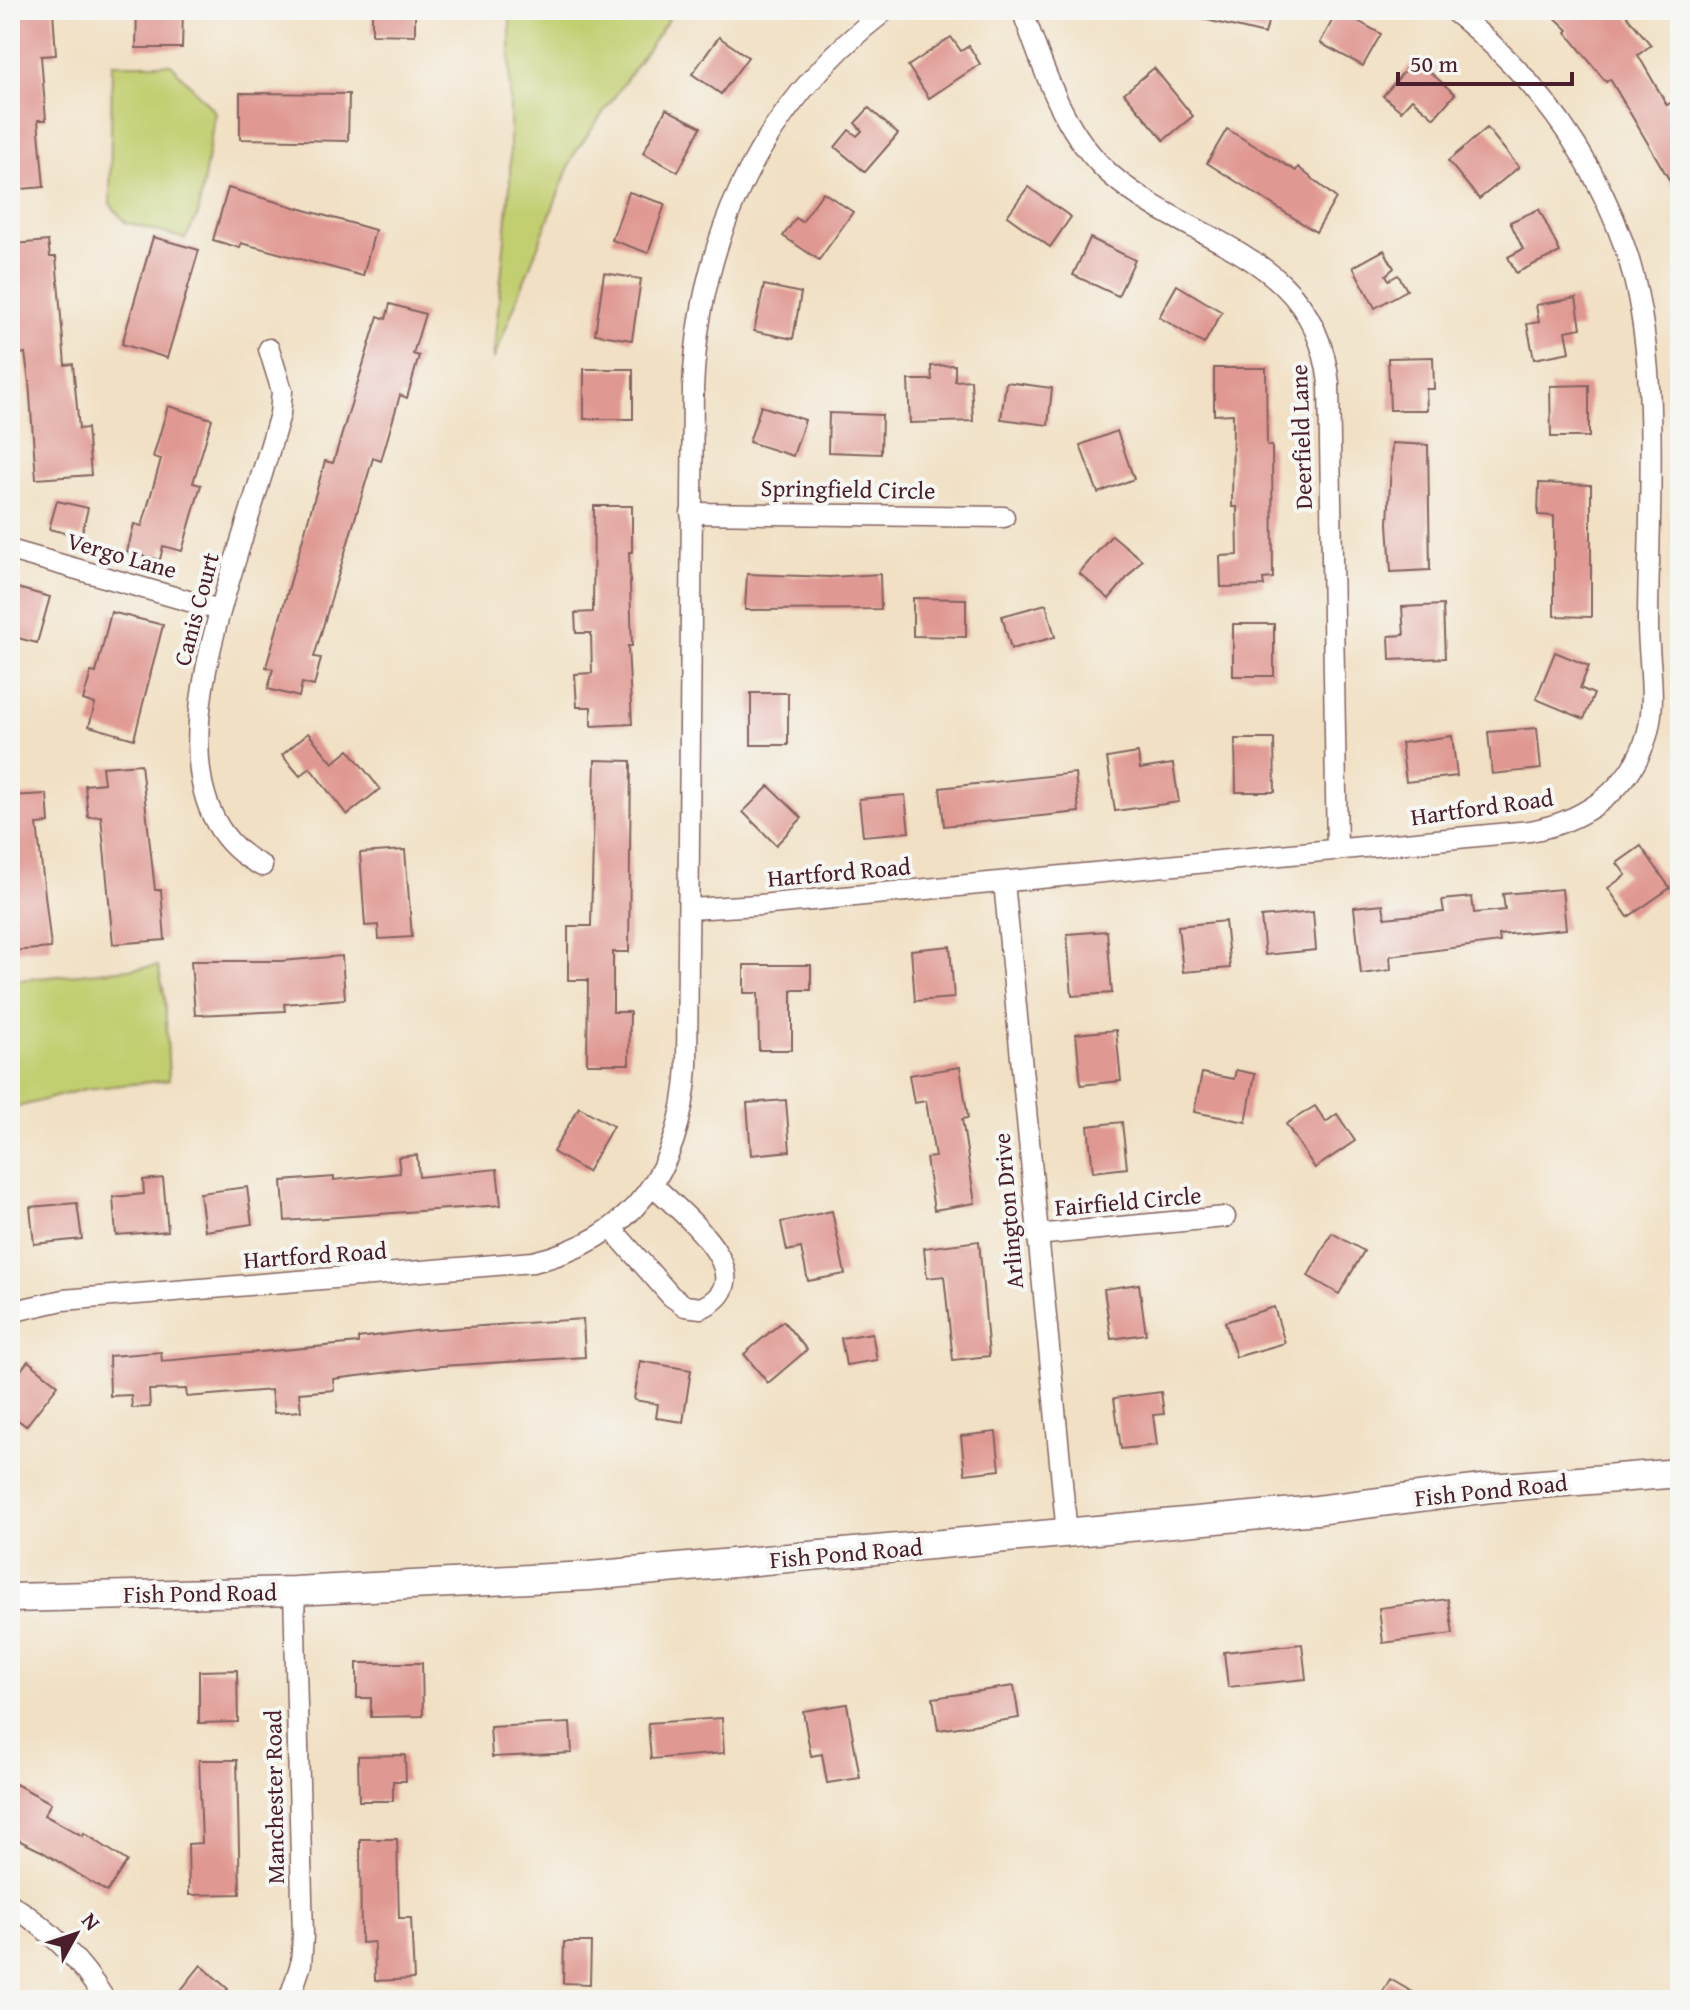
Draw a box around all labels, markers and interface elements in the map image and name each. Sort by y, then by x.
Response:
scale bar [1398,36,1572,86]
text: 50 m [1410,46,1458,81]
street label: Deerfield Lane [1281,364,1321,510]
street label: Springfield Circle [760,470,936,508]
street label: Vergo Lane [63,523,181,587]
street label: Canis Court [164,548,228,670]
street label: Hartford Road [1408,780,1556,834]
street label: Hartford Road [766,848,912,896]
street label: Arlington Drive [984,1131,1032,1291]
street label: Fairfield Circle [1053,1177,1203,1225]
street label: Hartford Road [242,1233,388,1277]
street label: Fish Pond Road [1413,1465,1569,1515]
street label: Fish Pond Road [768,1529,924,1577]
street label: Fish Pond Road [123,1574,277,1612]
street label: Manchester Road [255,1709,293,1884]
north arrow [36,1894,116,1974]
text: N [74,1905,108,1937]

